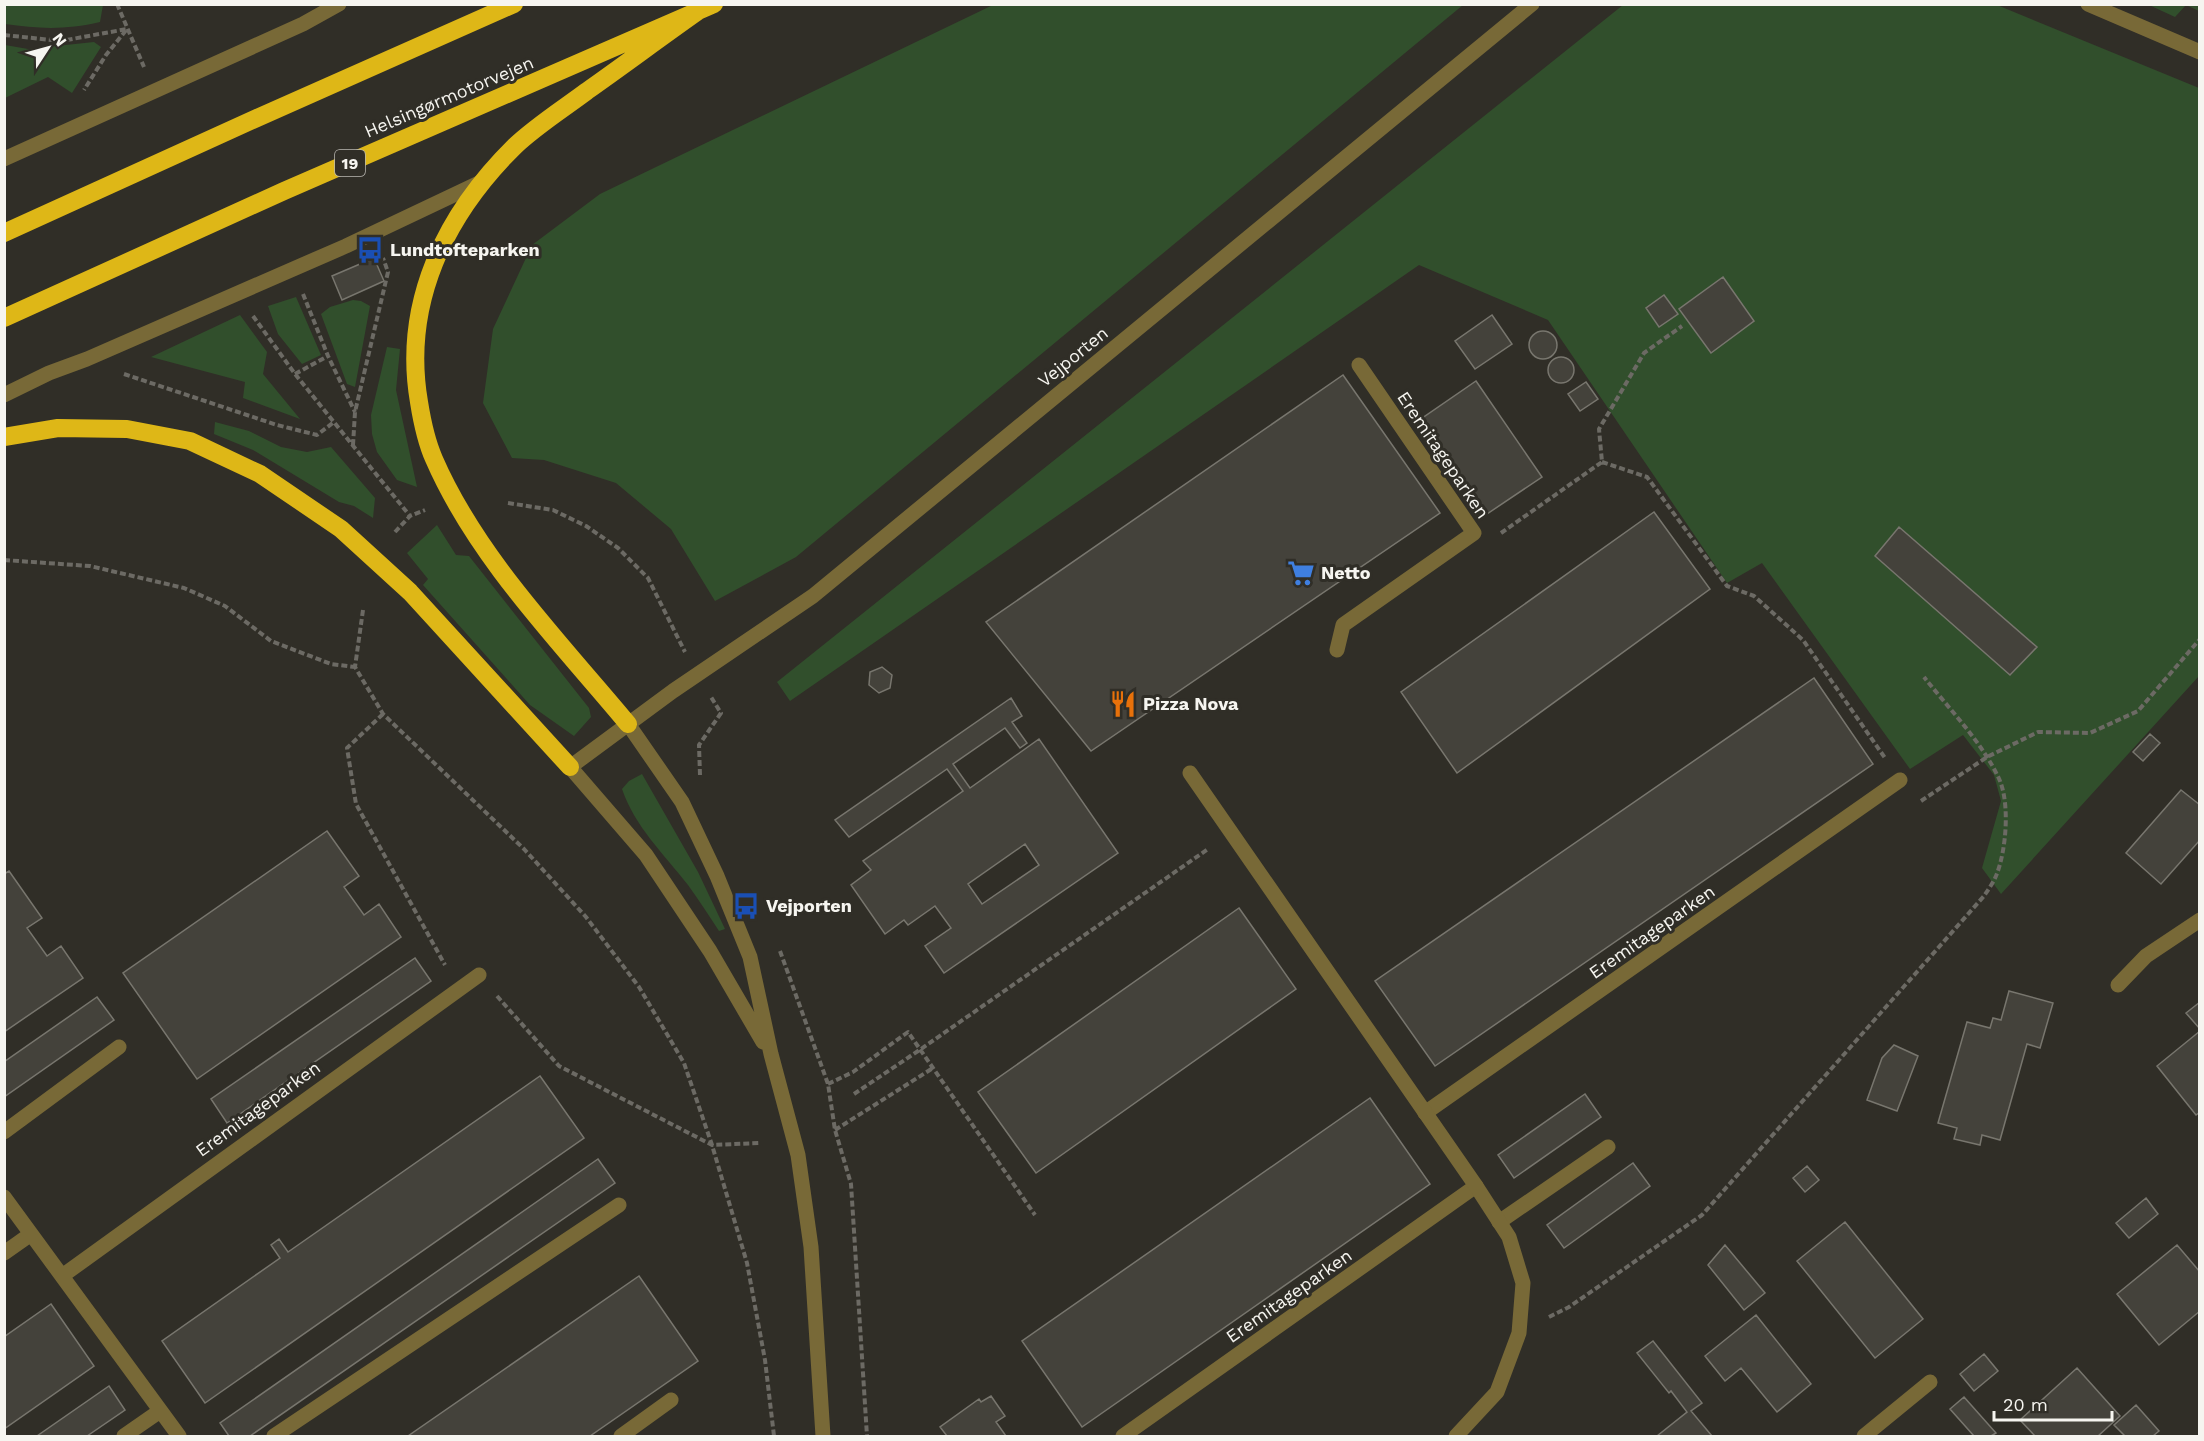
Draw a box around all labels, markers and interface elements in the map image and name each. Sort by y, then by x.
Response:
north arrow [18,18,78,78]
text: N [49,29,71,50]
street label: Helsingørmotorvejen [361,51,537,142]
road number: 19 [335,150,365,176]
bus stop icon: Lundtofteparken [355,235,385,265]
place label: Lundtofteparken [390,239,540,260]
street label: Vejporten [1033,322,1112,391]
street label: Eremitageparken [1393,387,1494,522]
supermarket icon: Netto [1286,558,1316,588]
place label: Netto [1321,562,1371,583]
restaurant icon: Pizza Nova [1108,689,1138,719]
place label: Pizza Nova [1143,693,1239,714]
street label: Eremitageparken [1585,880,1719,983]
bus stop icon: Vejporten [731,891,761,921]
place label: Vejporten [766,895,852,916]
street label: Eremitageparken [191,1056,324,1161]
street label: Eremitageparken [1222,1244,1356,1347]
scale bar [1994,1384,2112,1422]
text: 20 m [2003,1394,2048,1415]

